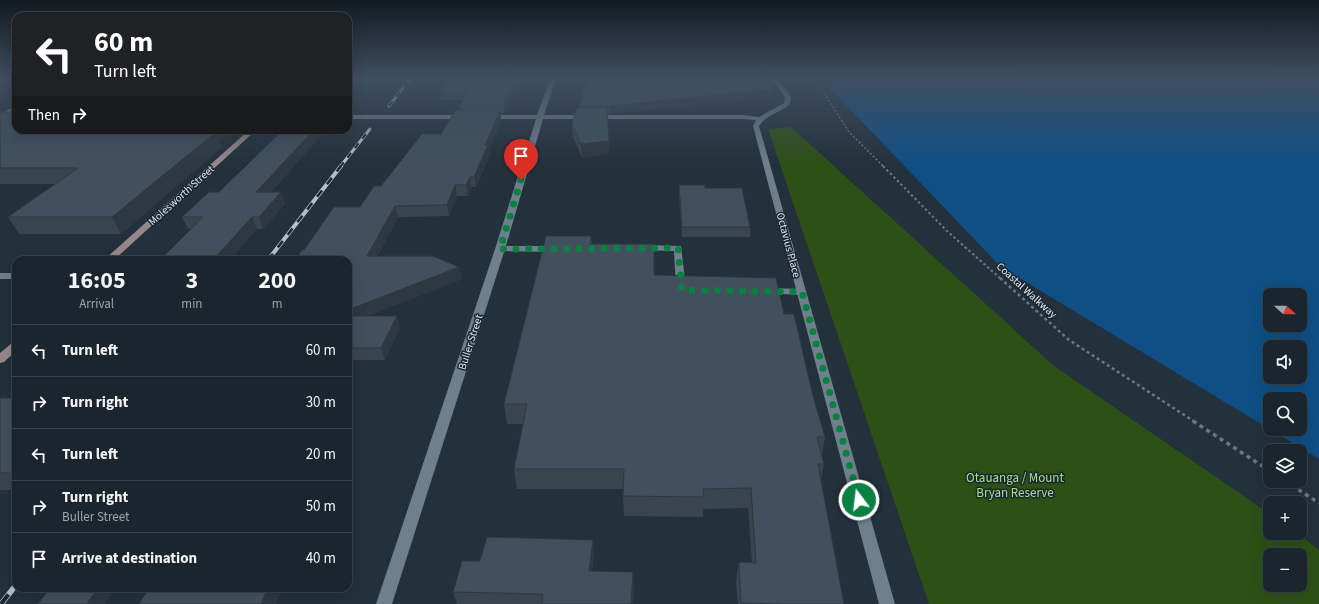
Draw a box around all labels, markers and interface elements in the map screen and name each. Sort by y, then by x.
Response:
text: 60 m [94,22,153,62]
icon: left [28,28,80,80]
text: Turn left [94,59,156,84]
icon: right [68,104,90,126]
text: Then [28,105,60,126]
pin [504,139,538,180]
icon: arrive [510,145,532,167]
street label: Molesworth Street [145,162,218,229]
street label: Octavius Place [773,211,805,280]
street label: Coastal Walkway [993,259,1060,322]
text: 16:05 [68,263,126,298]
text: 3 [186,263,198,298]
text: 200 [258,263,296,298]
north arrow [1263,288,1307,332]
map controls [1263,288,1307,592]
text: Arrival [79,295,114,313]
text: min [181,295,202,313]
text: m [272,295,283,313]
street label: Buller Street [455,312,487,372]
icon: left [28,340,50,362]
text: Turn left [62,340,118,361]
text: 60 m [306,340,336,361]
button: sound [1263,340,1307,384]
icon: right [28,392,50,414]
text: Turn right [62,392,128,413]
text: 30 m [306,392,336,413]
button: search [1263,392,1307,436]
icon: left [28,444,50,466]
text: Turn left [62,444,118,465]
text: 20 m [306,444,336,465]
button: layers [1263,444,1307,488]
park label: Otauanga / Mount Bryan Reserve [966,469,1064,502]
position arrow [838,479,880,521]
text: Turn right [62,487,128,508]
icon: right [28,496,50,518]
text: 50 m [306,496,336,517]
button: + [1263,496,1307,540]
text: Buller Street [62,508,129,526]
icon: arrive [28,548,50,570]
text: Arrive at destination [62,548,197,569]
text: 40 m [306,548,336,569]
button: − [1263,548,1307,592]

